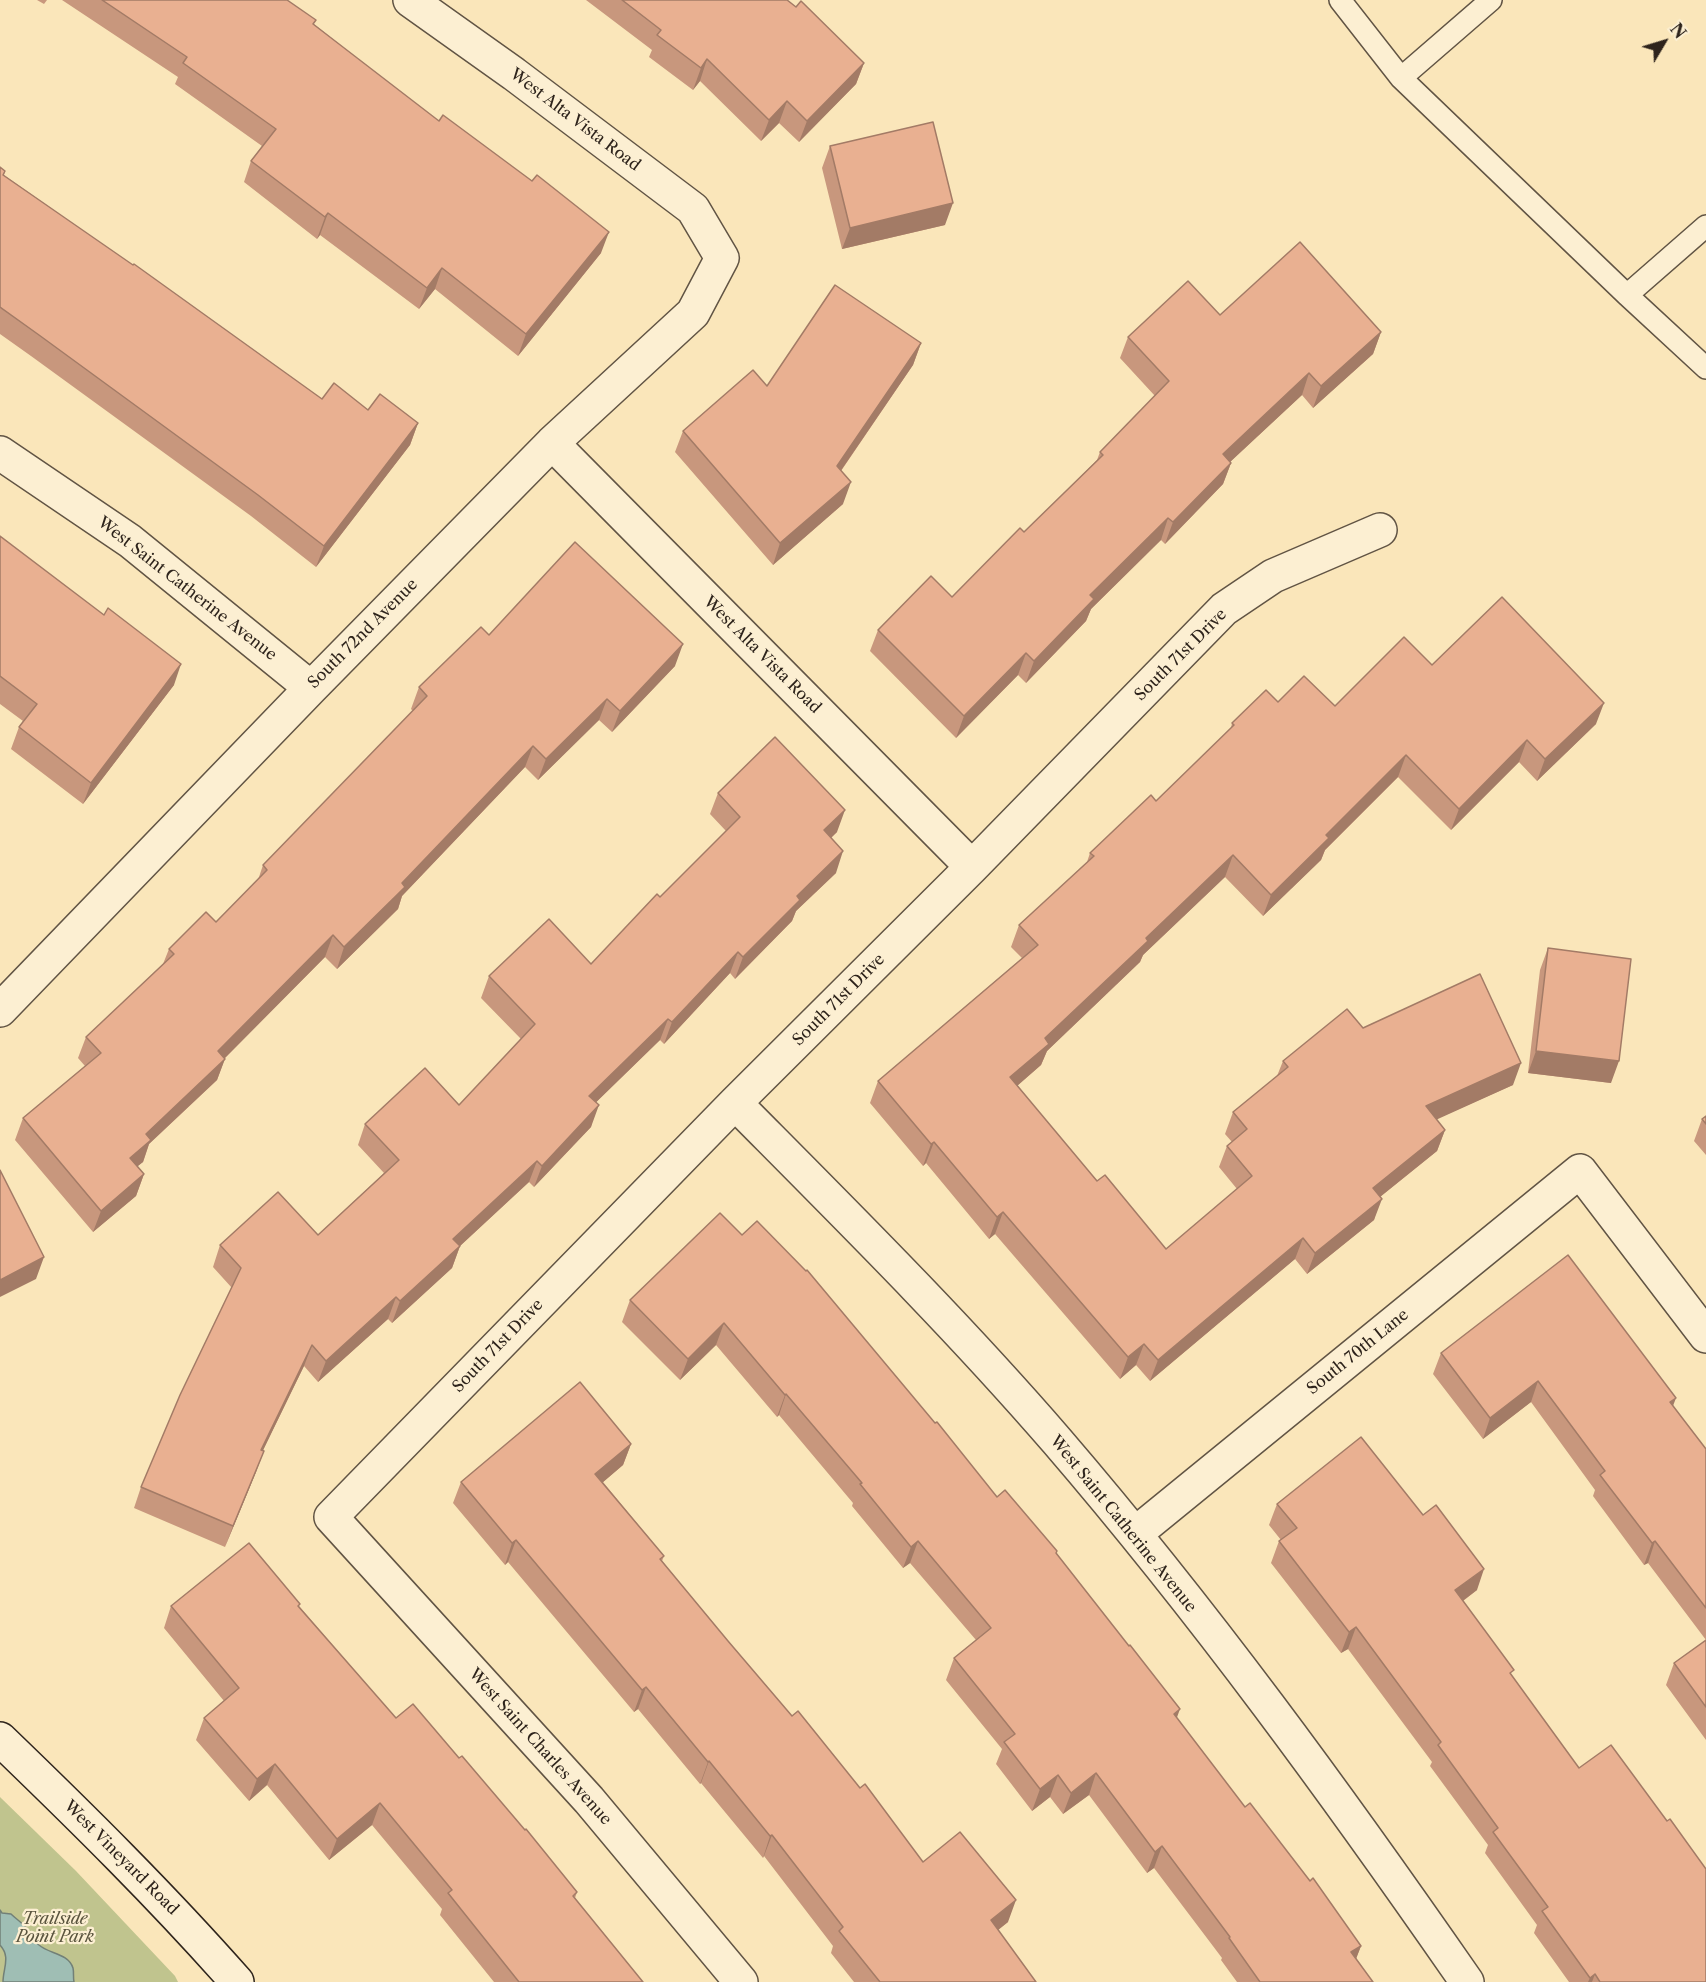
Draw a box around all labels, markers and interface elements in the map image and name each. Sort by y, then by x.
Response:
north arrow [1634,12,1694,72]
text: N [1666,19,1690,43]
street label: West Alta Vista Road [506,65,644,175]
street label: West Saint Catherine Avenue [94,513,280,665]
street label: South 72nd Avenue [304,575,422,693]
street label: West Alta Vista Road [699,592,825,718]
street label: South 71st Drive [1131,605,1231,705]
street label: South 71st Drive [789,950,889,1050]
street label: South 71st Drive [449,1295,547,1397]
street label: South 70th Lane [1303,1305,1413,1399]
street label: West Saint Catherine Avenue [1046,1432,1200,1616]
street label: West Saint Charles Avenue [465,1665,615,1829]
street label: West Vineyard Road [60,1797,182,1919]
park label: Trailside Point Park [16,1909,94,1947]

